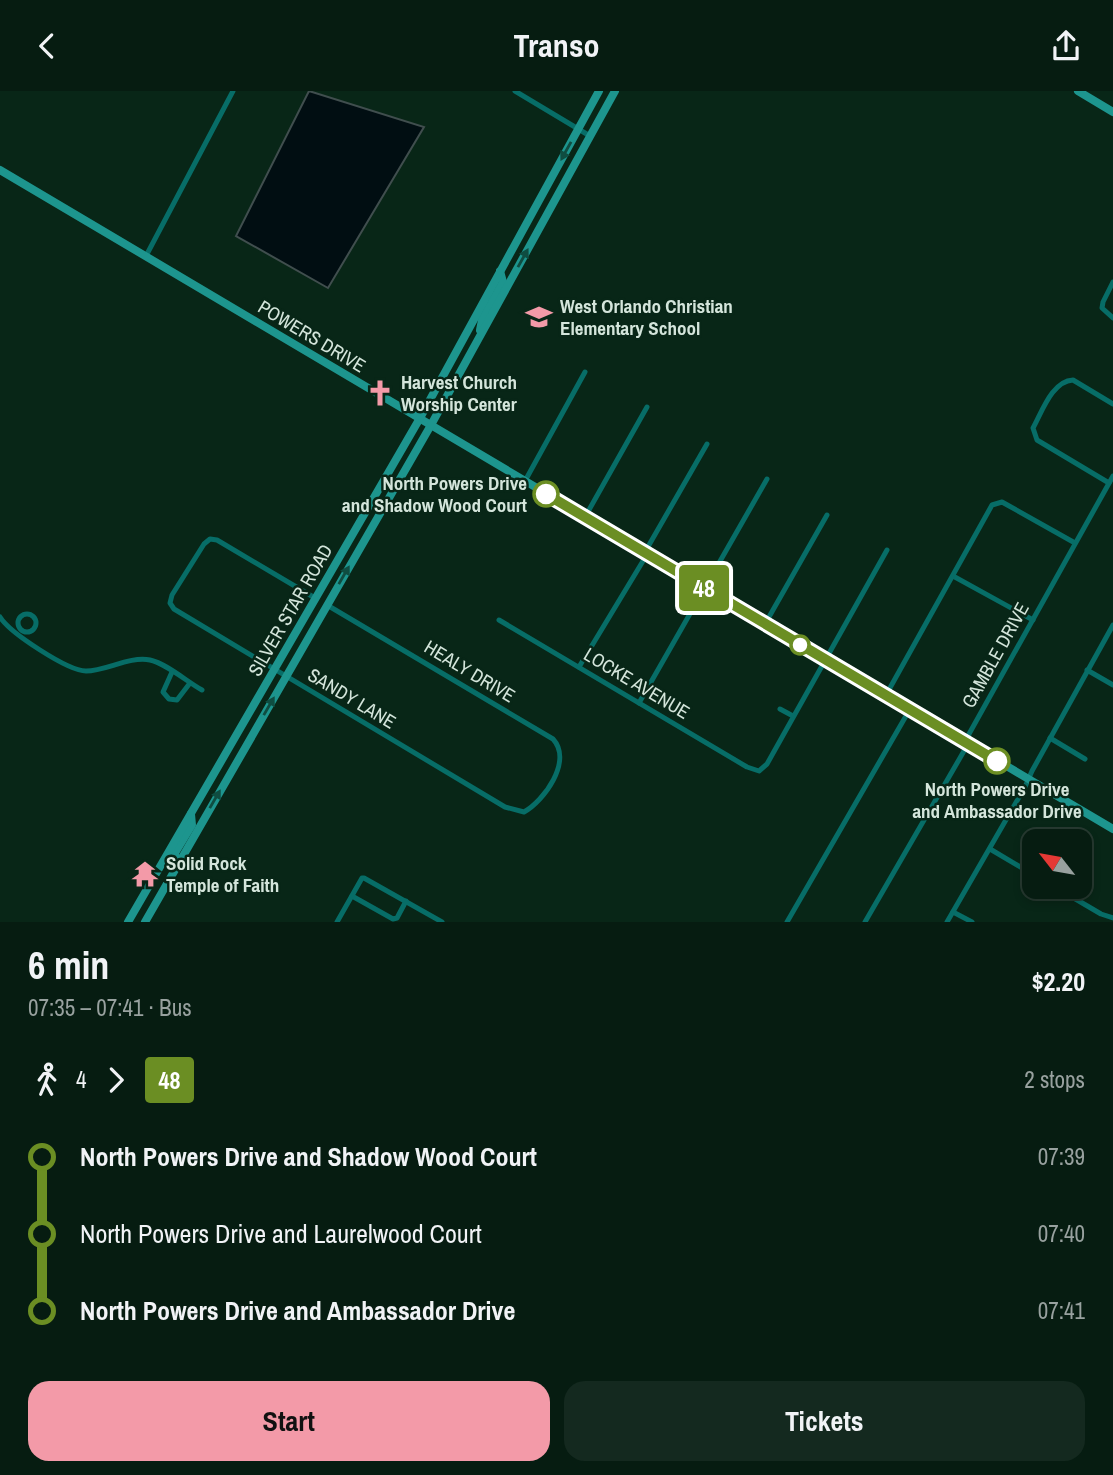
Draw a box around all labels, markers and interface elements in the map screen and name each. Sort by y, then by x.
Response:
text: Transo [513,24,600,67]
icon: back [28,27,66,65]
icon: share [1047,27,1085,65]
one-way arrow [560,141,572,161]
one-way arrow [517,248,529,267]
place label: West Orlando Christian Elementary School [560,293,733,341]
street label: POWERS DRIVE [253,294,371,378]
school or university icon: West Orlando Christian Elementary School [524,302,554,332]
place label: Harvest Church Worship Center [401,369,517,417]
church icon: Harvest Church Worship Center [365,378,395,408]
place label: North Powers Drive and Shadow Wood Court [342,470,527,518]
marker: North Powers Drive and Shadow Wood Court [533,481,559,507]
street label: SILVER STAR ROAD [242,539,338,681]
line badge: 48 [672,565,736,611]
one-way arrow [338,566,350,585]
text: 48 [693,572,715,604]
street label: GAMBLE DRIVE [955,598,1035,712]
street label: HEALY DRIVE [420,634,520,708]
unlabelled marker [790,635,810,655]
street label: LOCKE AVENUE [579,641,695,725]
street label: SANDY LANE [303,662,401,734]
one-way arrow [263,697,275,716]
marker: North Powers Drive and Ambassador Drive [984,748,1010,774]
place label: North Powers Drive and Ambassador Drive [912,776,1082,824]
one-way arrow [209,790,222,809]
north arrow [1022,829,1092,899]
map controls [1022,829,1092,899]
place label: Solid Rock Temple of Faith [166,850,279,898]
temple icon: Solid Rock Temple of Faith [130,859,160,889]
text: 6 min [28,940,109,991]
text: $2.20 [1032,964,1085,999]
text: 07:35 – 07:41 · Bus [28,992,192,1023]
icon: walk [28,1061,66,1099]
icon: forward [97,1061,135,1099]
text: 4 [76,1064,87,1095]
text: 48 [159,1064,180,1096]
text: 2 stops [1024,1064,1085,1095]
text: North Powers Drive and Shadow Wood Court [80,1139,537,1174]
text: 07:39 [1038,1141,1085,1172]
text: North Powers Drive and Laurelwood Court [80,1216,482,1251]
text: 07:40 [1038,1218,1085,1249]
text: North Powers Drive and Ambassador Drive [80,1293,515,1328]
text: 07:41 [1038,1295,1085,1326]
button: Start [28,1381,550,1461]
button: Tickets [564,1381,1085,1461]

